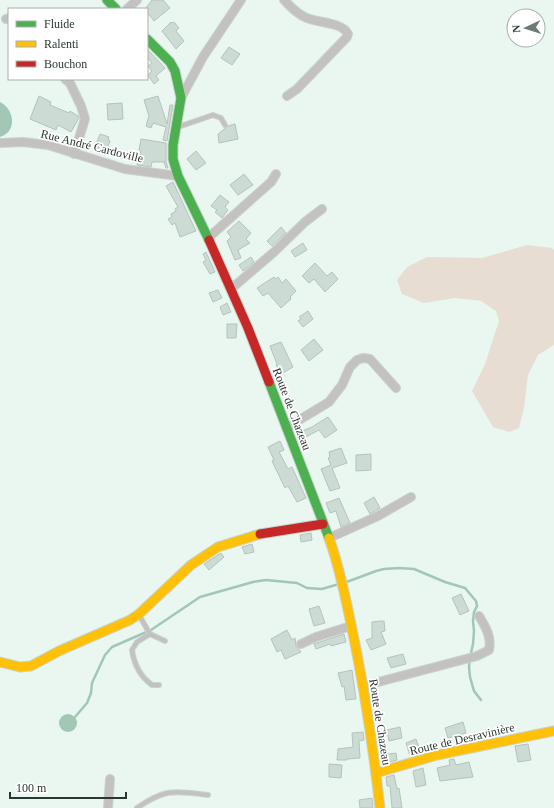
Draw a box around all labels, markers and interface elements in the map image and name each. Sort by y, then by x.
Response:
legend [8,8,148,80]
north arrow [506,8,546,48]
text: Fluide [44,17,75,31]
text: N [510,24,522,33]
text: Ralenti [44,37,79,51]
text: Bouchon [44,57,87,71]
street label: Rue André Cardoville [39,126,145,166]
street label: Route de Chazeau [270,366,314,452]
street label: Route de Chazeau [366,678,394,766]
street label: Route de Desravinière [408,720,516,758]
scale bar [10,774,126,800]
text: 100 m [16,781,47,795]

